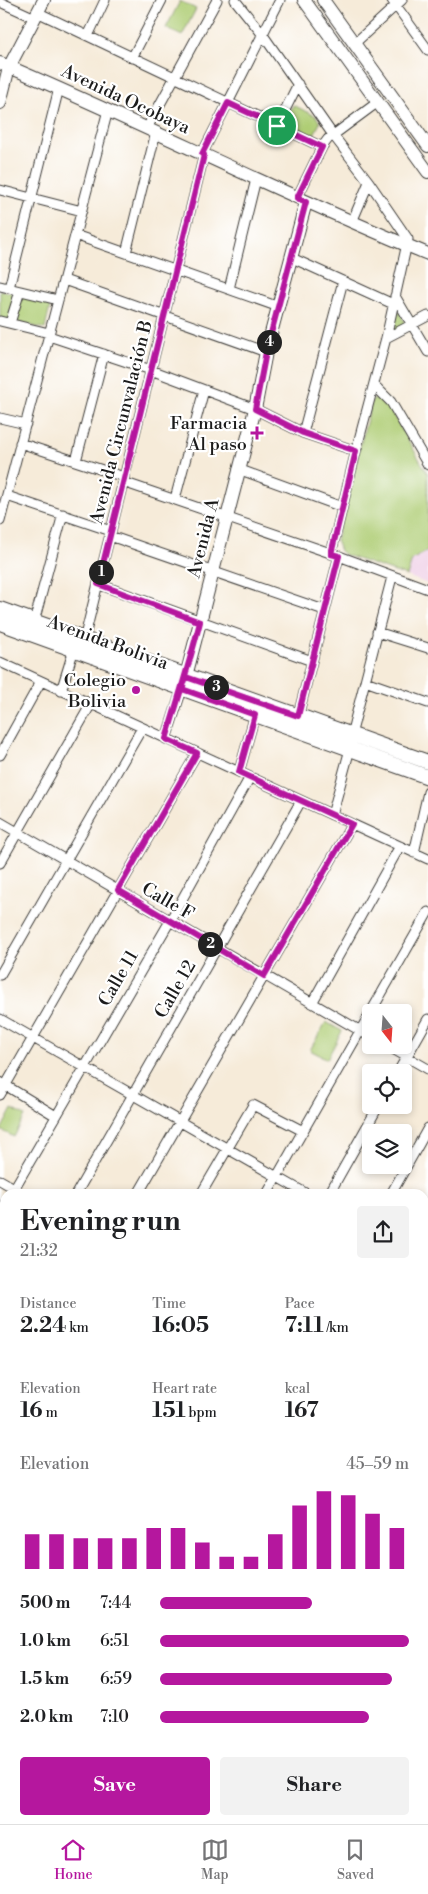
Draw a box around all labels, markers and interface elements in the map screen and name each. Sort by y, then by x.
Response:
street label: Avenida Ocobaya [57,59,195,140]
pin [256,105,298,147]
icon: arrive [263,112,291,140]
street label: Avenida Circunvalación B [85,318,158,527]
pin: 4 [256,330,282,354]
text: 4 [265,333,274,351]
place label: Farmacia Al paso [170,412,248,456]
marker: Farmacia Al paso [251,427,263,439]
street label: Avenida A [182,495,225,581]
pin: 1 [88,560,114,584]
text: 1 [98,563,105,581]
street label: Avenida Bolivia [43,610,172,675]
place label: Colegio Bolivia [64,669,127,713]
pin: 3 [204,674,228,700]
text: 3 [212,678,221,696]
marker: Colegio Bolivia [130,684,142,696]
street label: Calle F [137,877,198,926]
pin: 2 [198,932,222,956]
text: 2 [206,935,215,953]
street label: Calle 11 [93,946,144,1010]
street label: Calle 12 [150,956,201,1022]
north arrow [362,1004,412,1054]
map controls [362,1004,412,1174]
button: locate [362,1064,412,1114]
button: layers [362,1124,412,1174]
text: Evening run [20,1204,181,1239]
button: share [357,1206,409,1258]
text: 21:32 [20,1241,58,1261]
text: Distance [20,1295,77,1313]
text: Time [152,1295,186,1313]
text: Pace [285,1295,315,1313]
text: 2.24 [20,1313,66,1339]
text: 16:05 [152,1313,209,1339]
text: 7:11 [285,1313,324,1339]
text: km [66,1319,89,1337]
text: /km [324,1319,349,1337]
text: Elevation [20,1380,81,1398]
text: Heart rate [152,1380,217,1398]
text: kcal [285,1380,310,1398]
text: 16 [20,1398,43,1424]
text: 151 [152,1398,186,1424]
text: 167 [285,1398,319,1424]
text: m [43,1404,58,1422]
text: bpm [186,1404,217,1422]
text: Elevation [20,1454,89,1474]
text: 45–59 m [346,1454,409,1474]
text: 500 m [20,1593,70,1613]
text: 7:44 [100,1593,131,1613]
text: 1.0 km [20,1631,71,1651]
text: 6:51 [100,1631,129,1651]
text: 1.5 km [20,1669,69,1689]
text: 6:59 [100,1669,132,1689]
text: 2.0 km [20,1707,73,1727]
text: 7:10 [100,1707,129,1727]
button: Save [20,1757,210,1815]
button: Share [220,1757,409,1815]
tab: Home [54,1836,93,1884]
tab: Map [201,1836,229,1884]
tab: Saved [337,1836,374,1884]

